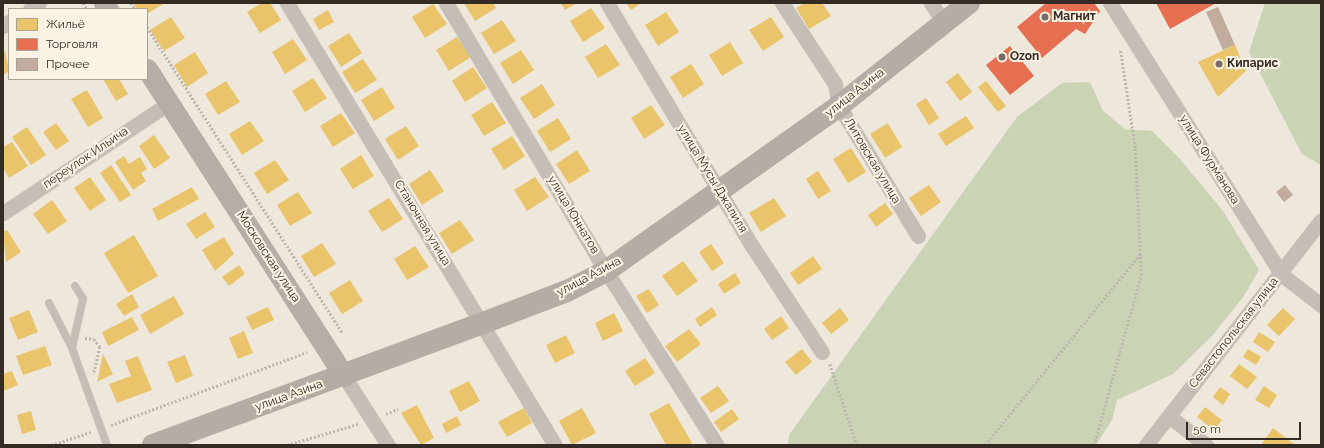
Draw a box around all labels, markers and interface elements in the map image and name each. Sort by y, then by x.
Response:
legend [8,8,148,80]
place label: Магнит [1053,10,1096,24]
marker: Магнит [1040,12,1050,22]
text: Жильё [46,17,85,31]
text: Торговля [46,37,98,51]
place label: Ozon [1010,50,1039,64]
marker: Ozon [997,52,1007,62]
text: Прочее [46,57,89,71]
place label: Кипарис [1227,57,1278,71]
marker: Кипарис [1214,59,1224,69]
street label: улица Азина [822,65,888,121]
street label: улица Фурманова [1176,113,1242,207]
street label: Литовская улица [841,115,903,207]
street label: улица Мусы Джалиля [674,122,750,236]
street label: переулок Ильича [41,124,131,192]
street label: улица Юннатов [544,173,602,257]
street label: Станочная улица [391,177,453,269]
street label: Московская улица [233,209,303,305]
street label: улица Азина [554,254,624,300]
street label: Севастопольская улица [1186,275,1282,391]
street label: улица Азина [253,377,325,415]
scale bar [1188,414,1303,440]
text: 50 m [1193,422,1221,436]

